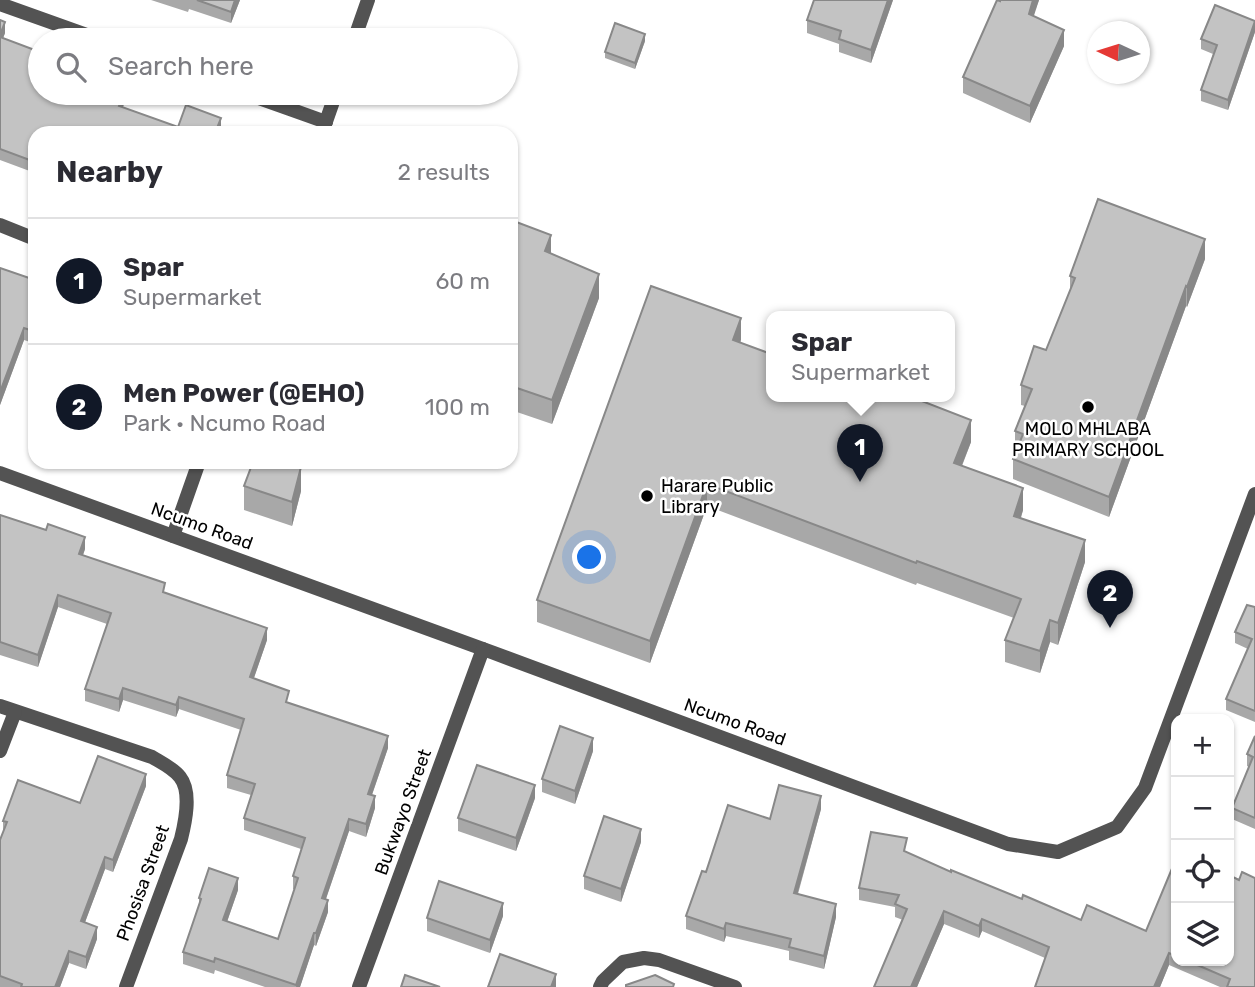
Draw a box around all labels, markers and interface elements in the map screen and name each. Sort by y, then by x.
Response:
north arrow [1087,21,1150,84]
search box [28,28,518,105]
icon: search [52,48,90,86]
text: Search here [108,51,254,82]
text: Nearby [56,154,163,190]
text: 2 results [398,158,490,186]
text: Spar [123,252,184,283]
text: 1 [73,267,85,295]
text: 60 m [435,267,490,295]
text: Supermarket [123,283,261,311]
popup [766,311,955,402]
text: Spar [791,327,852,358]
text: Supermarket [791,358,930,386]
text: Men Power (@EHO) [123,378,365,409]
text: 2 [72,393,86,421]
text: 100 m [425,393,490,421]
marker: MOLO MHLABA PRIMARY SCHOOL [1080,399,1096,415]
text: Park · Ncumo Road [123,409,326,437]
place label: MOLO MHLABA PRIMARY SCHOOL [1012,418,1164,461]
pin: 1 [837,424,883,482]
place label: Harare Public Library [661,475,773,518]
marker: Harare Public Library [639,488,655,504]
street label: Ncumo Road [148,497,256,555]
your location [572,540,606,574]
pin: 2 [1087,570,1133,628]
street label: Ncumo Road [681,693,789,751]
map controls [1171,714,1234,966]
button: + [1171,714,1234,777]
street label: Bukwayo Street [370,746,436,878]
button: − [1171,777,1234,840]
street label: Phosisa Street [112,822,174,944]
button: locate [1171,840,1234,903]
button: layers [1171,903,1234,966]

